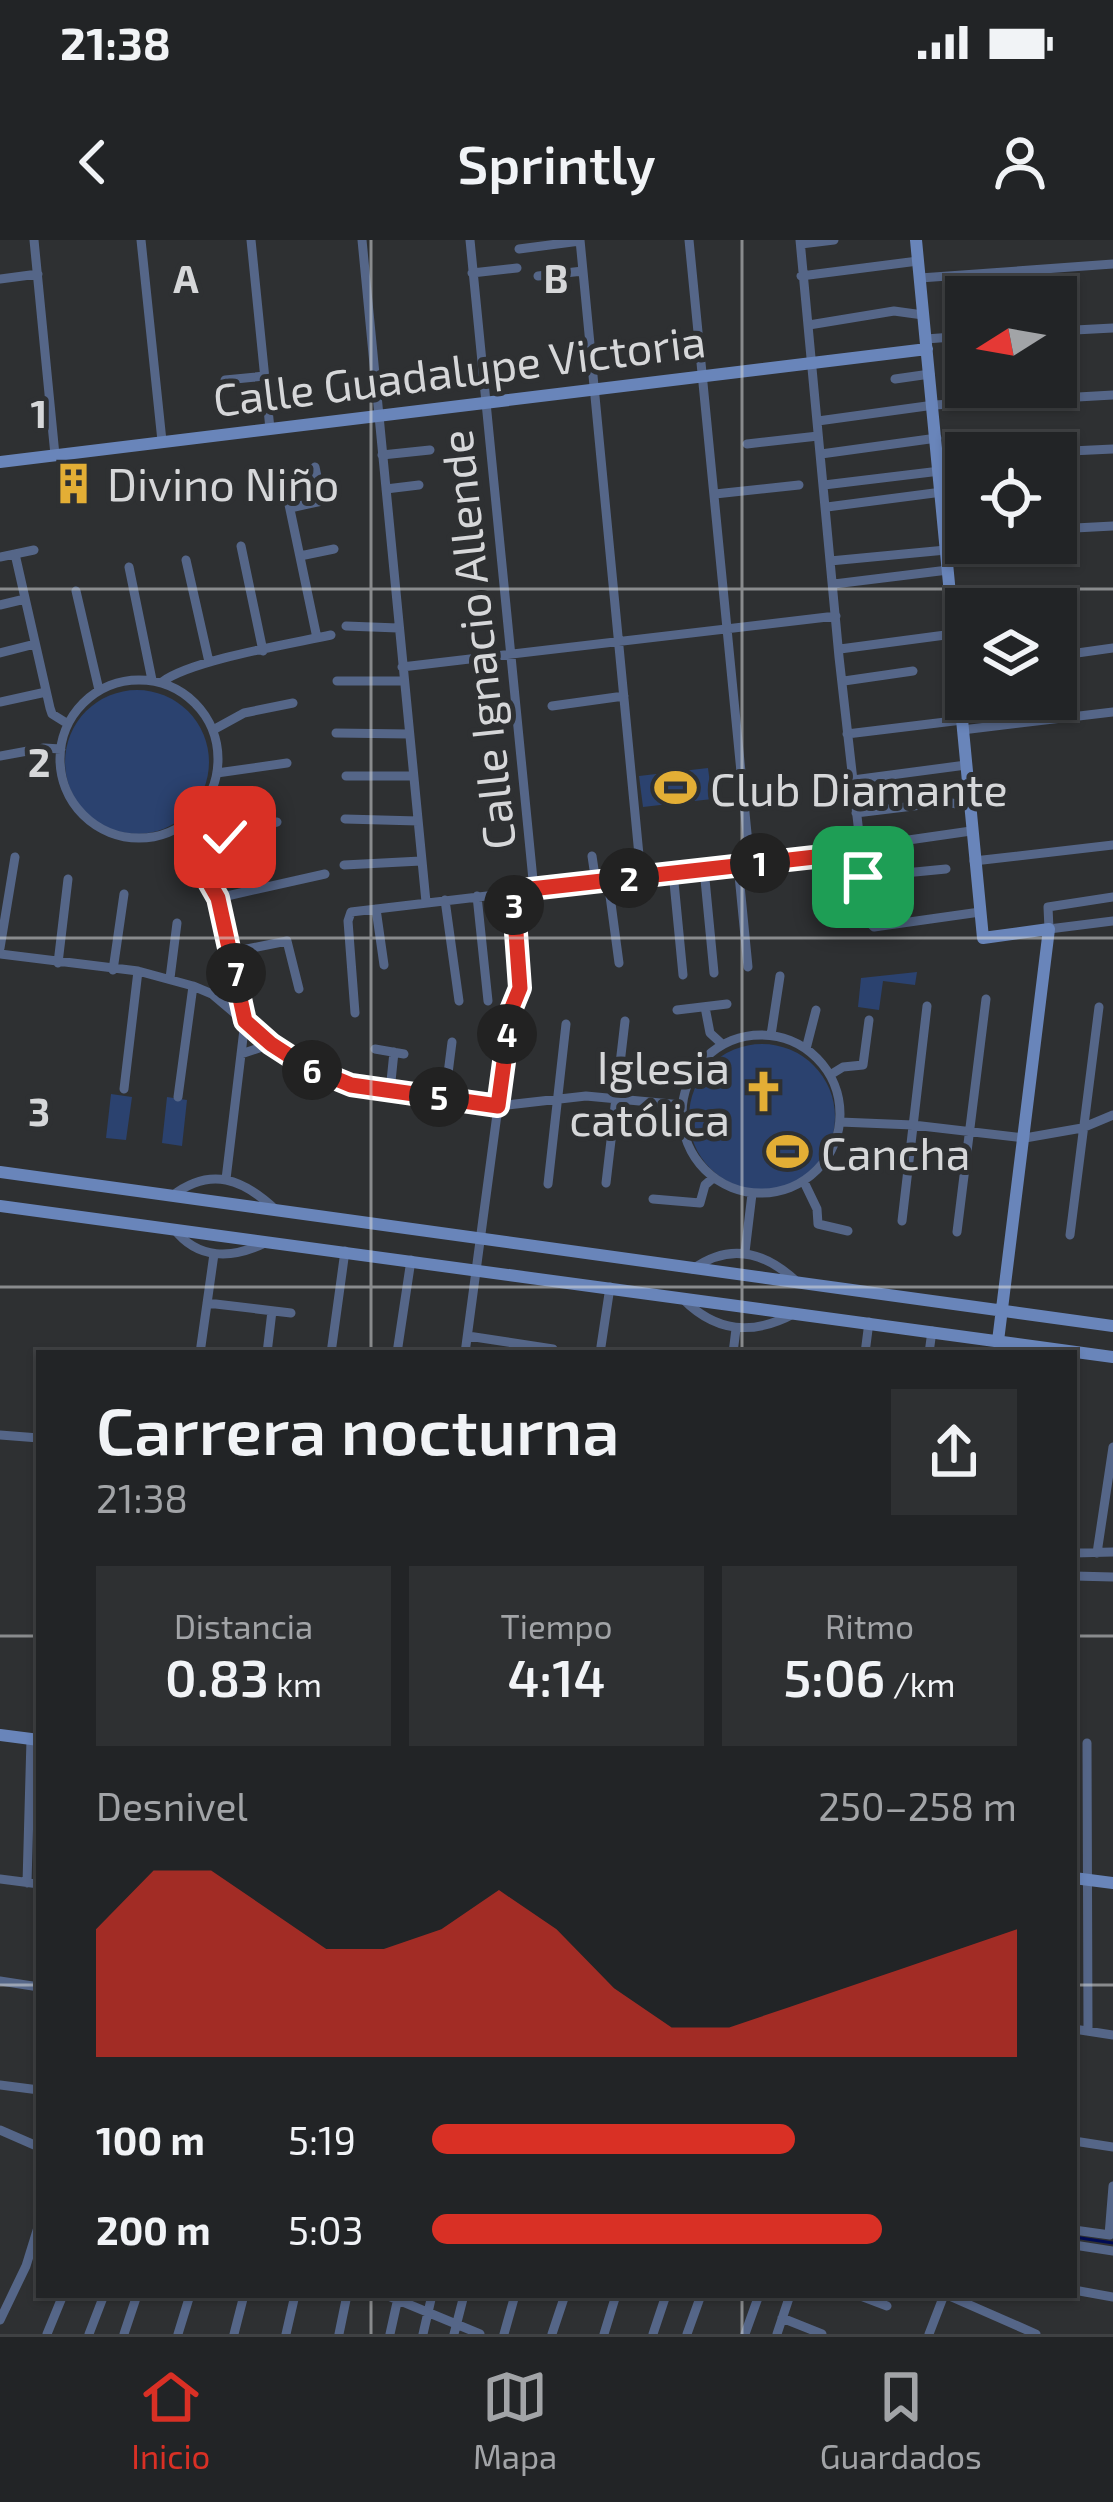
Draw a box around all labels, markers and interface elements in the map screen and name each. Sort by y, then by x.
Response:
text: 21:38 [60,15,171,69]
icon: back [60,129,126,195]
icon: person [987,129,1053,195]
text: Sprintly [457,130,656,195]
text: A [173,254,199,301]
text: B [544,254,568,301]
north arrow [945,276,1077,408]
map controls [945,276,1077,720]
street label: Calle Guadalupe Victoria [210,312,708,426]
text: 1 [31,389,47,436]
street label: Calle Ignacio Allende [427,427,525,853]
button: locate [945,432,1077,564]
place label: Divino Niño [107,456,339,510]
building icon: Divino Niño [50,460,96,506]
button: layers [945,588,1077,720]
text: 2 [28,738,50,785]
place label: Club Diamante [710,761,1008,815]
sports icon: Club Diamante [653,765,699,811]
pin [174,786,276,888]
icon: check [192,804,258,870]
pin [812,826,914,928]
pin: 1 [730,833,790,893]
text: 1 [753,843,767,883]
icon: arrive [830,844,896,910]
pin: 2 [599,848,659,908]
text: 2 [619,858,639,898]
pin: 3 [484,875,544,935]
text: 3 [505,885,523,925]
pin: 7 [206,943,266,1003]
text: 7 [227,953,245,993]
pin: 4 [477,1004,537,1064]
text: 4 [496,1014,518,1054]
place label: Iglesia católica [569,1039,730,1145]
pin: 6 [282,1040,342,1100]
text: 6 [302,1050,322,1090]
pin: 5 [409,1067,469,1127]
church icon: Iglesia católica [741,1069,787,1115]
text: 5 [430,1077,448,1117]
text: 3 [28,1087,50,1134]
place label: Cancha [821,1125,970,1179]
sports icon: Cancha [764,1129,810,1175]
text: Carrera nocturna [96,1389,620,1468]
button: share [891,1389,1017,1515]
text: 21:38 [96,1474,188,1521]
text: Distancia [174,1606,313,1646]
text: Tiempo [501,1606,612,1646]
text: Ritmo [825,1606,914,1646]
text: 0.83 [165,1646,269,1707]
text: 4:14 [507,1646,606,1707]
text: 5:06 [784,1646,885,1707]
text: km [269,1664,322,1704]
text: /km [885,1664,955,1704]
text: Desnivel [96,1782,248,1829]
text: 250–258 m [818,1782,1017,1829]
text: 100 m [96,2116,205,2163]
text: 5:19 [288,2116,356,2163]
text: 200 m [96,2206,211,2253]
text: 5:03 [288,2206,363,2253]
tab: Inicio [131,2364,210,2476]
tab: Mapa [473,2364,557,2476]
tab: Guardados [820,2364,982,2476]

